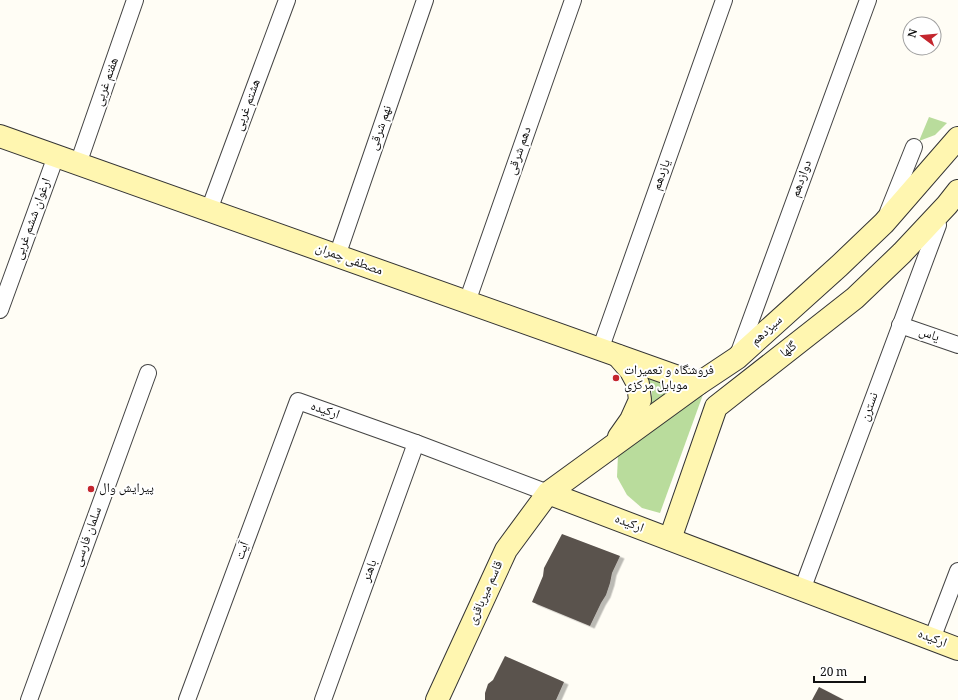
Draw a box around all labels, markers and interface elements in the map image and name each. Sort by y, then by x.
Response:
north arrow [902,16,942,56]
text: N [904,27,924,40]
street label: هفتم غربی [88,55,126,109]
street label: هشتم غربی [228,76,268,134]
street label: نهم شرقی [363,102,399,154]
street label: دهم شرقی [501,124,539,178]
street label: یازدهم [646,156,678,194]
street label: دوازدهم [785,157,819,201]
street label: ارغوان ششم غربی [8,175,58,263]
street label: مصطفی چمران [312,238,386,282]
street label: سیزدهم [746,310,788,352]
street label: یاس [915,321,943,349]
street label: گلها [776,336,803,364]
place label: فروشگاه و تعمیرات موبایل مرکزی [624,360,714,397]
marker: فروشگاه و تعمیرات موبایل مرکزی [611,373,621,383]
street label: نسترن [855,389,885,425]
street label: ارکیده [307,396,343,426]
place label: پیرایش وال [99,478,154,500]
marker: پیرایش وال [86,484,96,494]
street label: سلمان فارسی [67,504,109,570]
street label: ارکیده [611,508,647,540]
street label: آیت [230,538,257,563]
street label: باهنر [355,557,384,586]
street label: قاسم میرباقری [462,557,510,629]
street label: ارکیده [914,623,950,655]
scale bar [814,658,865,684]
text: 20 m [820,663,847,684]

